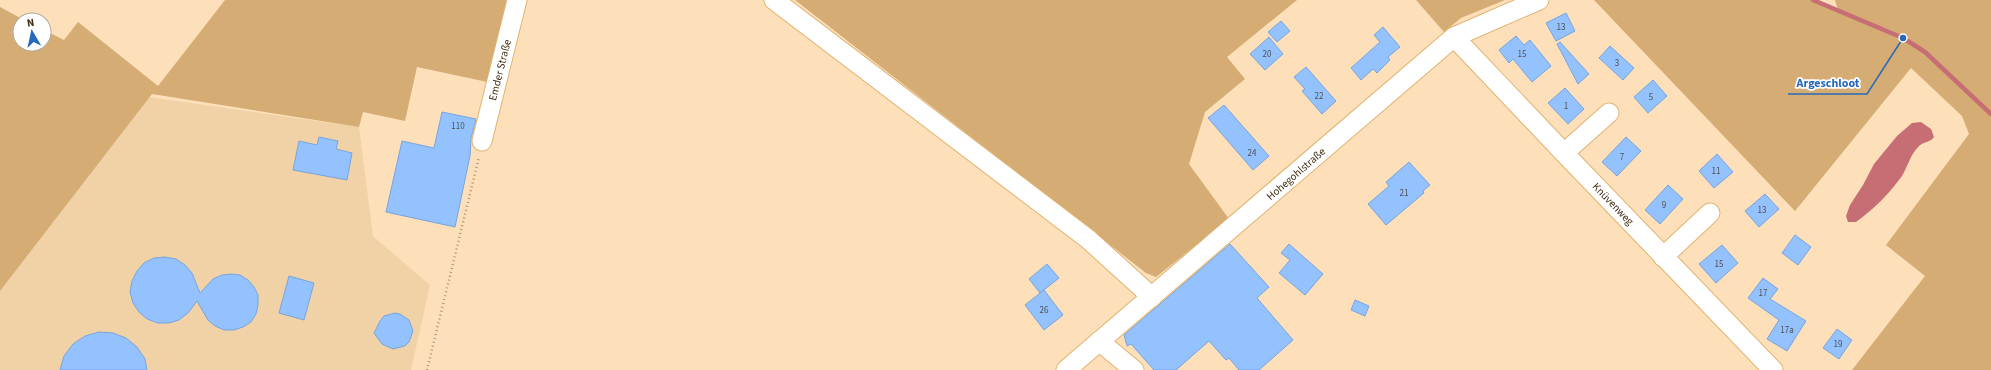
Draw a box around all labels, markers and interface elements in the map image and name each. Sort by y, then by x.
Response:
north arrow [12,12,52,52]
text: N [26,15,35,31]
house number: 13 [1557,21,1566,34]
street label: Emder Straße [485,37,515,102]
house number: 20 [1263,48,1272,61]
house number: 15 [1518,48,1527,61]
house number: 3 [1615,57,1620,70]
callout: Argeschloot [1788,70,1867,94]
text: Argeschloot [1796,75,1860,92]
house number: 22 [1315,90,1324,103]
house number: 5 [1649,91,1654,104]
house number: 1 [1564,100,1568,113]
house number: 110 [451,120,465,133]
street label: Hohegohlstraße [1263,144,1329,204]
house number: 24 [1248,147,1257,160]
house number: 7 [1620,151,1625,164]
house number: 11 [1712,165,1720,178]
street label: Knüvenweg [1589,179,1637,229]
house number: 21 [1400,187,1408,200]
house number: 9 [1662,199,1667,212]
house number: 13 [1758,204,1767,217]
house number: 15 [1715,258,1724,271]
house number: 17 [1759,287,1768,300]
house number: 26 [1040,304,1049,317]
house number: 17a [1780,324,1794,337]
house number: 19 [1834,338,1843,351]

